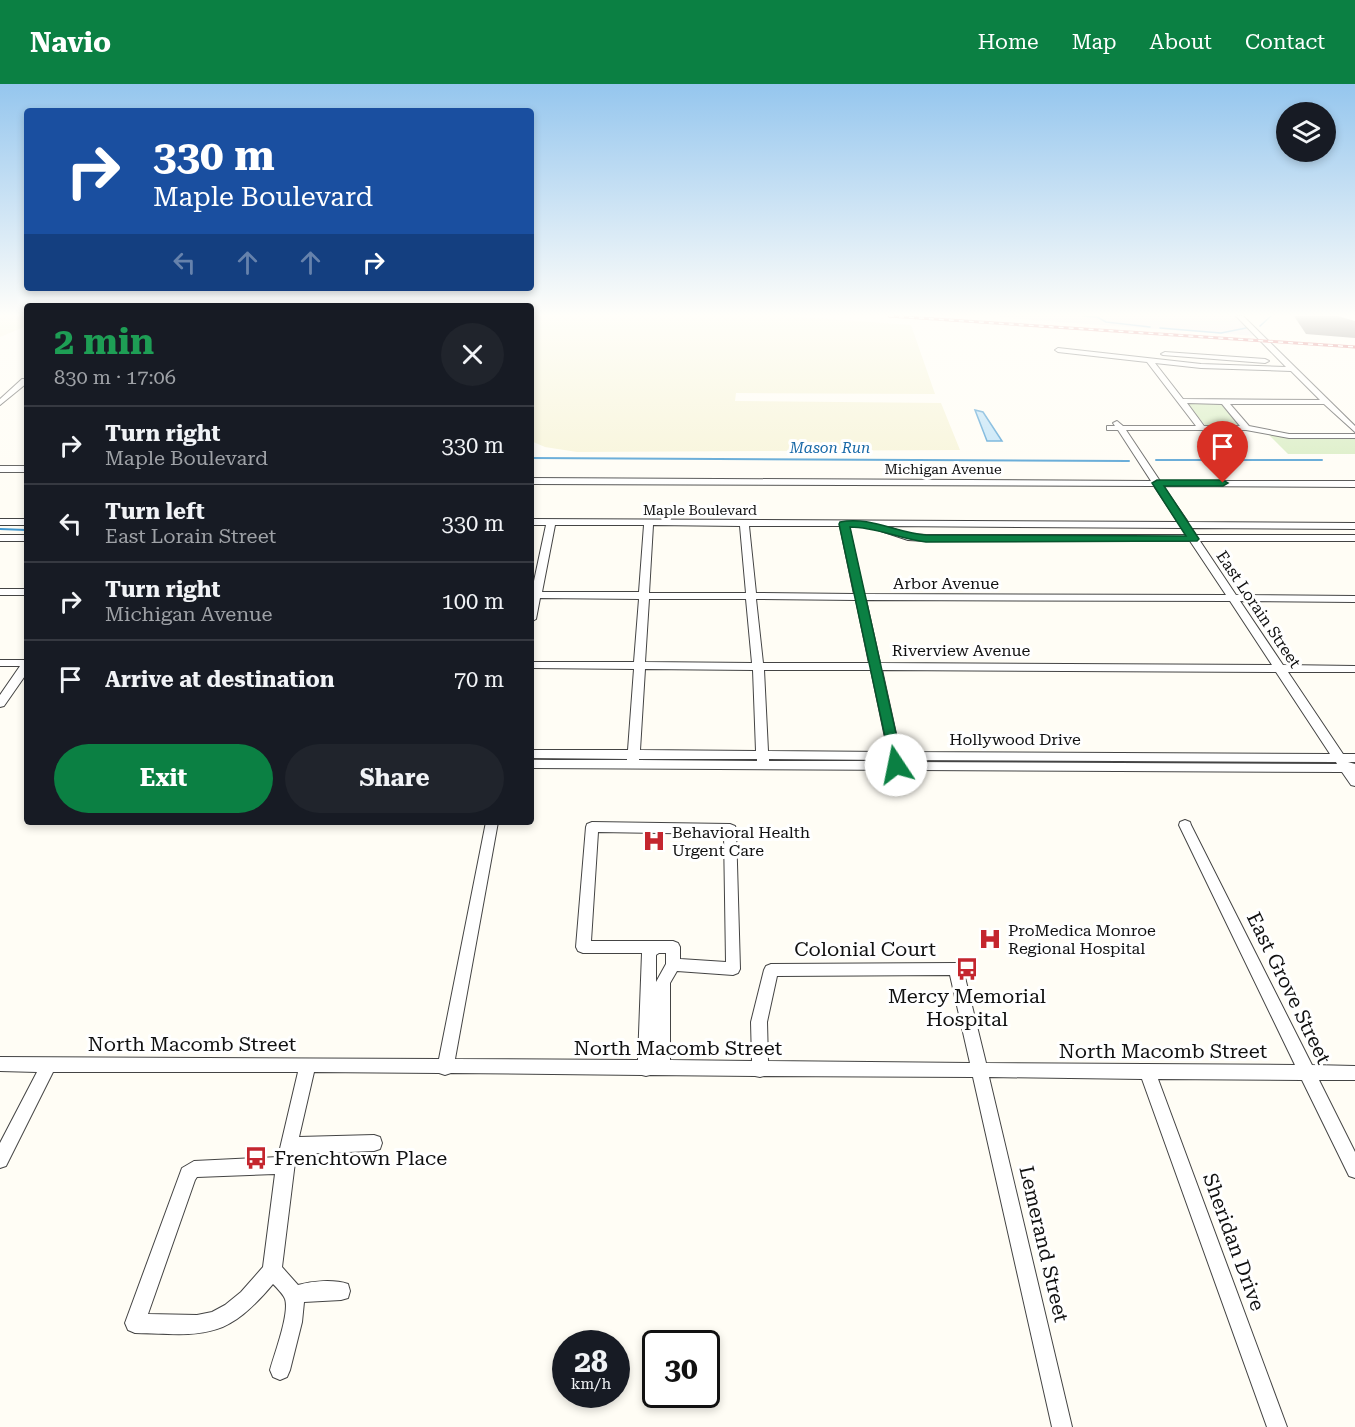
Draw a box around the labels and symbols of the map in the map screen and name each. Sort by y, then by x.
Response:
pin [1197,421,1248,483]
water label: Mason Run [789,439,870,457]
street label: Michigan Avenue [884,461,1002,477]
street label: Maple Boulevard [643,502,757,518]
street label: East Lorain Street [1212,547,1305,671]
street label: Arbor Avenue [893,574,999,593]
street label: Riverview Avenue [892,641,1030,660]
street label: Hollywood Drive [949,730,1081,749]
position arrow [864,733,928,797]
place label: Behavioral Health Urgent Care [672,823,810,860]
hospital icon: Behavioral Health Urgent Care [641,828,667,854]
street label: East Grove Street [1242,908,1336,1068]
place label: ProMedica Monroe Regional Hospital [1008,921,1156,958]
hospital icon: ProMedica Monroe Regional Hospital [977,926,1003,952]
street label: Colonial Court [794,937,936,961]
bus stop icon: Mercy Memorial Hospital [954,956,980,982]
place label: Mercy Memorial Hospital [888,984,1046,1031]
street label: North Macomb Street [88,1032,297,1056]
street label: North Macomb Street [574,1036,783,1060]
street label: North Macomb Street [1059,1039,1268,1063]
bus stop icon: Frenchtown Place [243,1145,269,1171]
place label: Frenchtown Place [274,1146,447,1170]
street label: Lemerand Street [1014,1164,1074,1325]
street label: Sheridan Drive [1198,1170,1270,1314]
speed limit sign: 30 [642,1330,720,1408]

